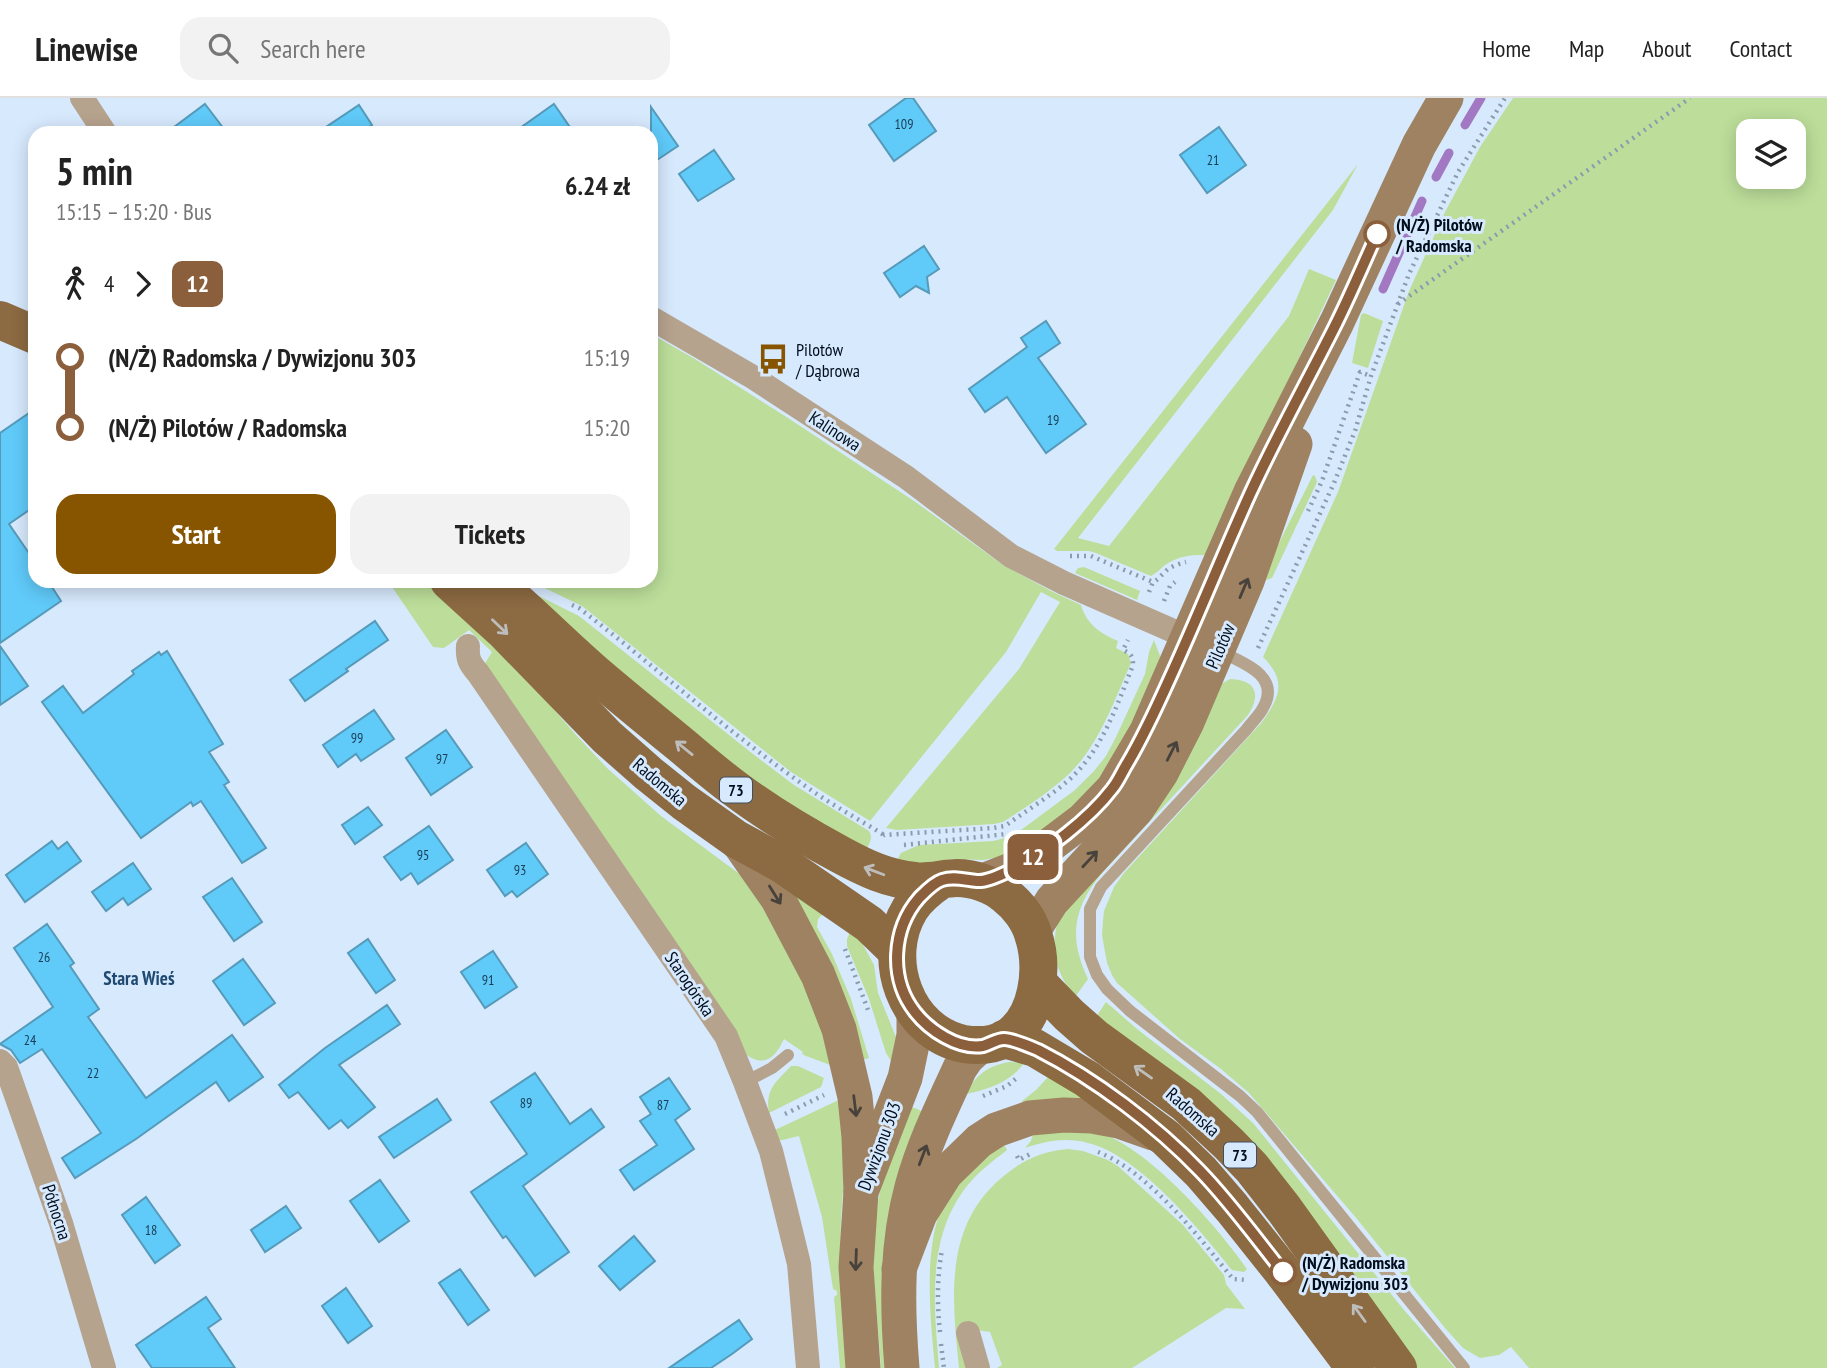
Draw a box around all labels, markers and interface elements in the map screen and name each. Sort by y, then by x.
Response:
search box [180,17,670,80]
text: Linewise [35,27,138,70]
icon: search [204,29,242,67]
text: Search here [260,32,366,65]
text: Home [1482,33,1531,64]
text: Map [1569,33,1604,64]
text: About [1642,33,1691,64]
text: Contact [1729,33,1792,64]
house number: 109 [895,115,913,133]
map controls [1736,119,1806,189]
button: layers [1736,119,1806,189]
text: 5 min [56,146,133,195]
house number: 21 [1207,151,1219,169]
text: 6.24 zł [565,169,630,202]
text: 15:15 – 15:20 · Bus [56,197,212,226]
place label: (N/Ż) Pilotów / Radomska [1395,213,1483,257]
marker: (N/Ż) Pilotów / Radomska [1364,221,1390,247]
icon: walk [56,265,94,303]
icon: forward [124,265,162,303]
text: 12 [186,268,209,299]
text: 4 [104,269,114,298]
place label: Pilotów / Dąbrowa [795,338,860,382]
text: (N/Ż) Radomska / Dywizjonu 303 [108,341,417,374]
bus stop icon: Pilotów / Dąbrowa [756,342,790,376]
text: 15:19 [584,343,630,372]
street label: Kalinowa [805,406,865,456]
text: (N/Ż) Pilotów / Radomska [108,411,347,444]
house number: 19 [1047,411,1059,429]
text: 15:20 [584,413,630,442]
button: Start [56,494,336,574]
button: Tickets [350,494,630,574]
one-way arrow [1239,578,1252,599]
one-way arrow [491,619,508,636]
street label: Pilotów [1200,620,1240,672]
house number: 99 [351,729,363,747]
one-way arrow [676,740,694,755]
one-way arrow [1166,741,1180,762]
house number: 97 [436,750,448,768]
street label: Radomska [628,753,692,811]
road number: 73 [720,778,752,803]
line badge: 12 [1002,834,1064,880]
text: 12 [1022,841,1044,872]
house number: 95 [417,846,429,864]
one-way arrow [1082,851,1099,868]
house number: 93 [514,861,526,879]
one-way arrow [864,864,886,877]
one-way arrow [768,885,782,905]
street label: Starogórska [660,947,720,1021]
house number: 26 [38,948,50,966]
district label: Stara Wieś [103,966,175,990]
house number: 91 [482,971,494,989]
house number: 24 [24,1031,37,1049]
house number: 22 [87,1064,99,1082]
one-way arrow [1133,1065,1153,1079]
street label: Radomska [1162,1083,1224,1141]
house number: 89 [520,1094,532,1112]
one-way arrow [849,1094,862,1117]
house number: 87 [657,1096,669,1114]
street label: Dywizjonu 303 [852,1099,906,1193]
road number: 73 [1224,1142,1256,1168]
one-way arrow [917,1145,930,1167]
street label: Północna [37,1181,77,1243]
house number: 18 [145,1221,157,1239]
one-way arrow [850,1248,863,1271]
place label: (N/Ż) Radomska / Dywizjonu 303 [1301,1251,1409,1295]
marker: (N/Ż) Radomska / Dywizjonu 303 [1270,1259,1296,1285]
one-way arrow [1352,1303,1367,1322]

